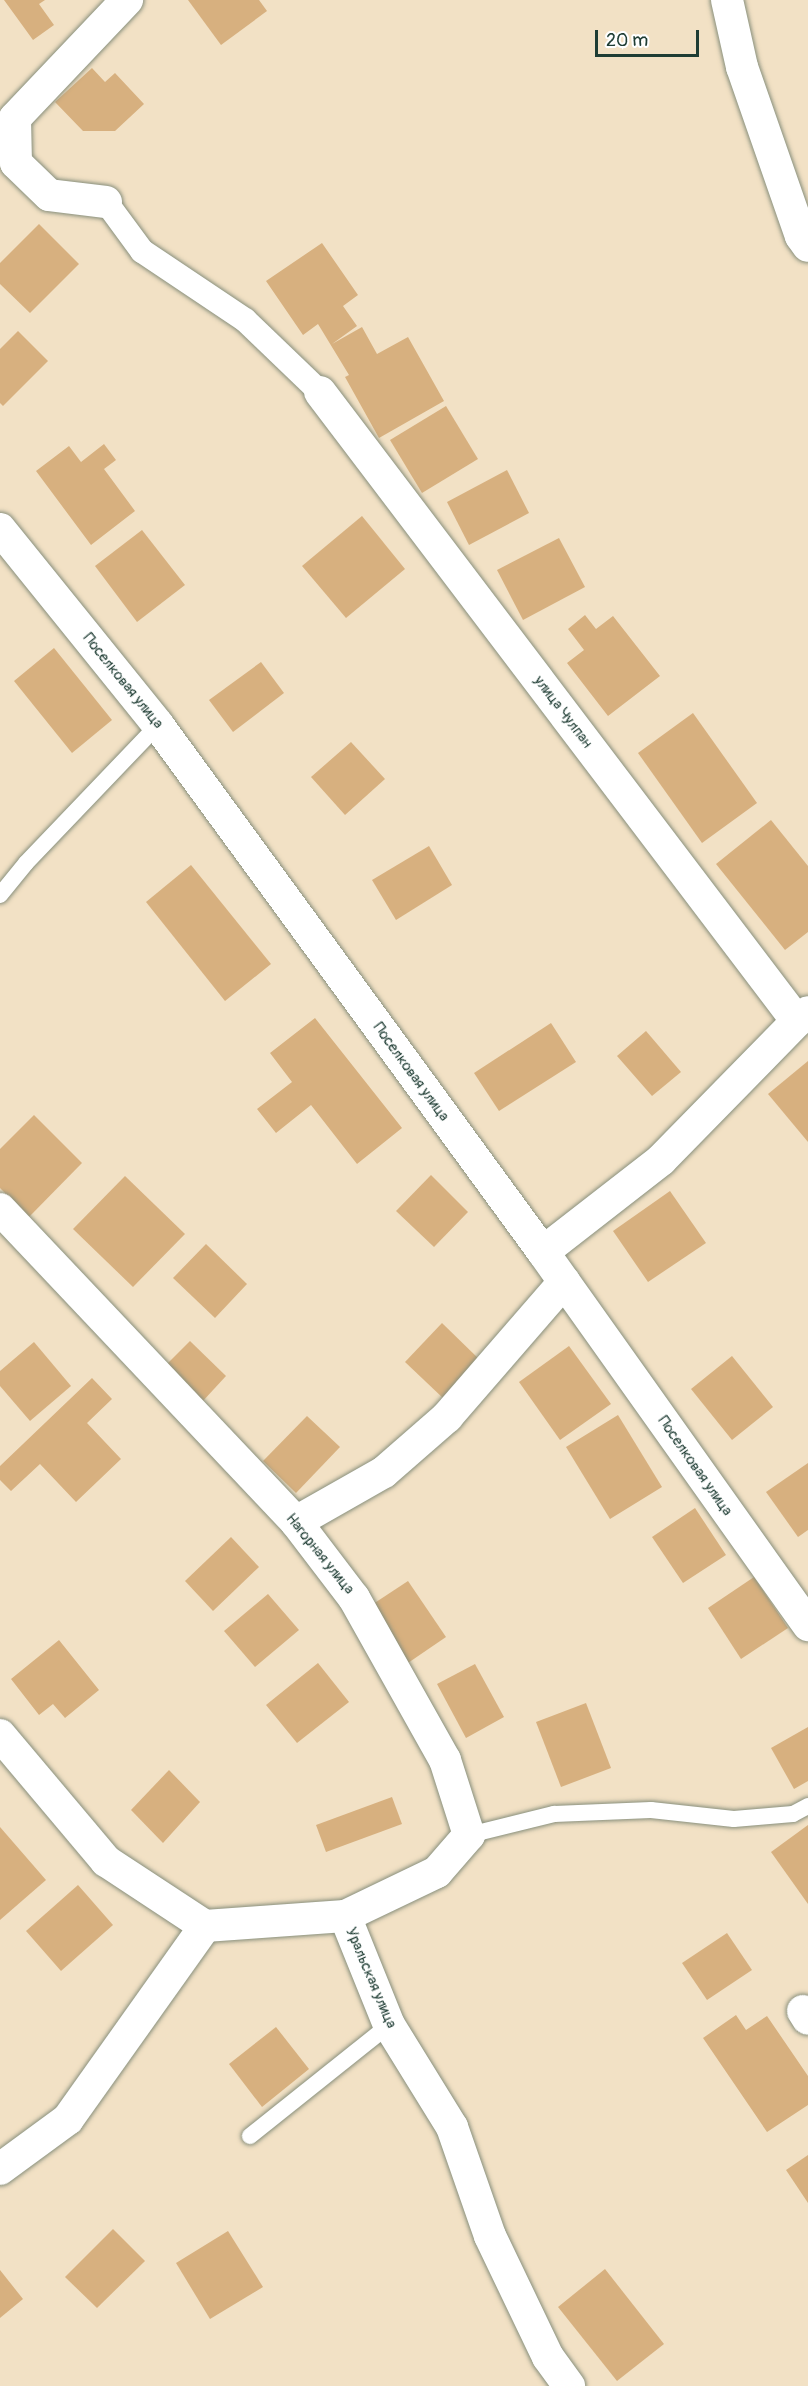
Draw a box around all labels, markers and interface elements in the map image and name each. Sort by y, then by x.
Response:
scale bar [598,18,702,56]
text: 20 m [606,29,648,52]
street label: Поселковая улица [79,630,167,732]
street label: улица Чулпан [530,672,596,752]
street label: Поселковая улица [369,1019,453,1125]
street label: Поселковая улица [654,1413,736,1519]
street label: Нагорная улица [282,1510,358,1598]
street label: Уральская улица [342,1925,400,2031]

